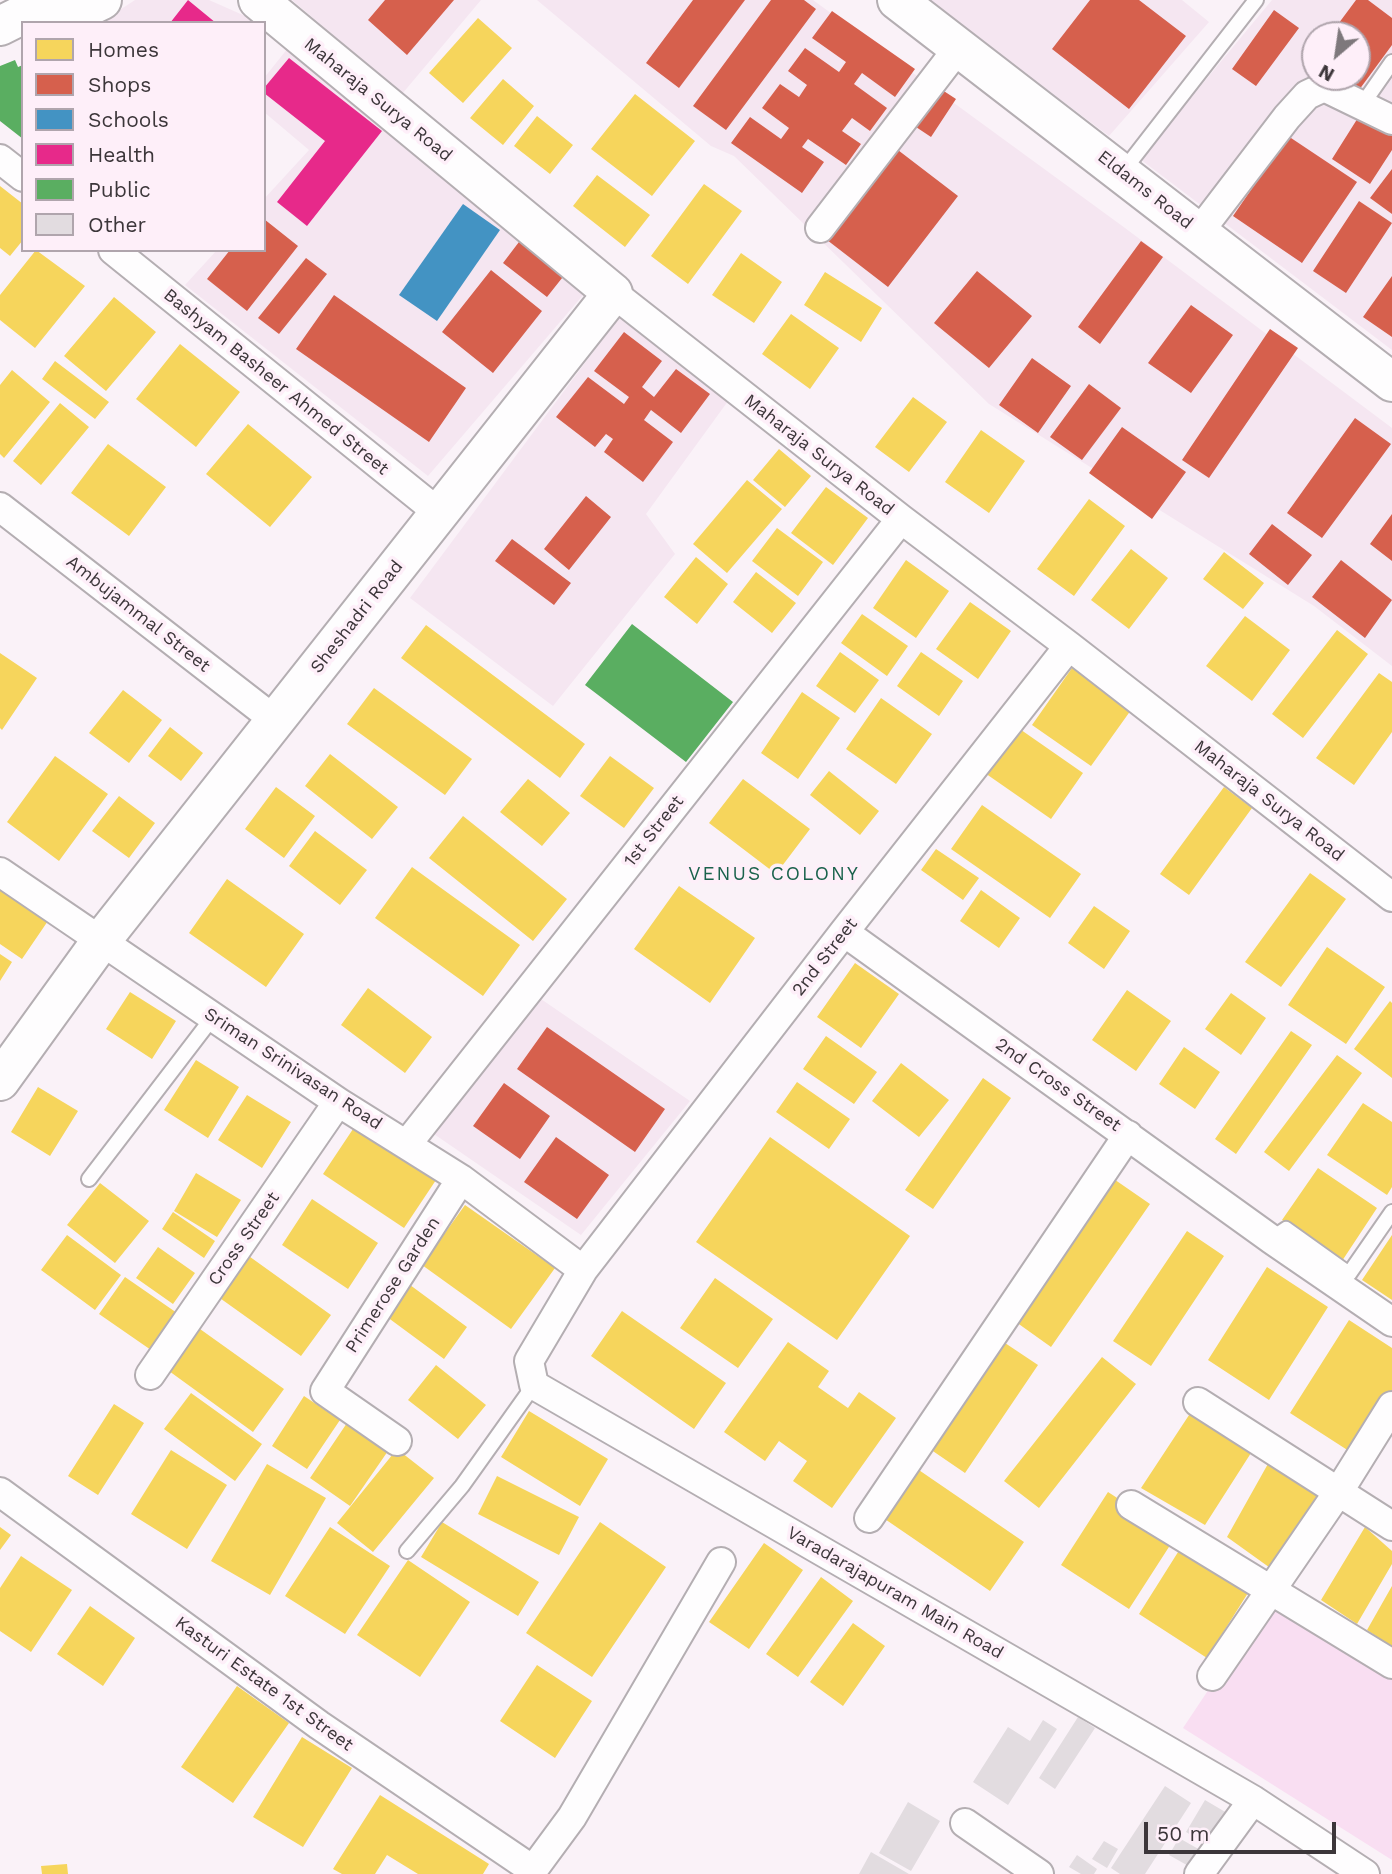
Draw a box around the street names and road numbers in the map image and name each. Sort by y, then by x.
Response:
street label: Maharaja Surya Road [300,34,456,166]
street label: Eldams Road [1093,146,1197,234]
street label: Bashyam Basheer Ahmed Street [159,284,393,480]
street label: Maharaja Surya Road [740,390,898,520]
street label: Ambujammal Street [62,551,214,677]
street label: Sheshadri Road [306,556,408,678]
street label: Maharaja Surya Road [1190,736,1348,866]
street label: 1st Street [620,791,688,871]
street label: 2nd Street [788,914,862,1000]
street label: Sriman Srinivasan Road [200,1003,386,1135]
street label: 2nd Cross Street [991,1034,1125,1136]
street label: Cross Street [204,1188,284,1290]
street label: Primerose Garden [341,1213,445,1357]
street label: Varadarajapuram Main Road [783,1522,1007,1664]
street label: Kasturi Estate 1st Street [171,1612,357,1756]

